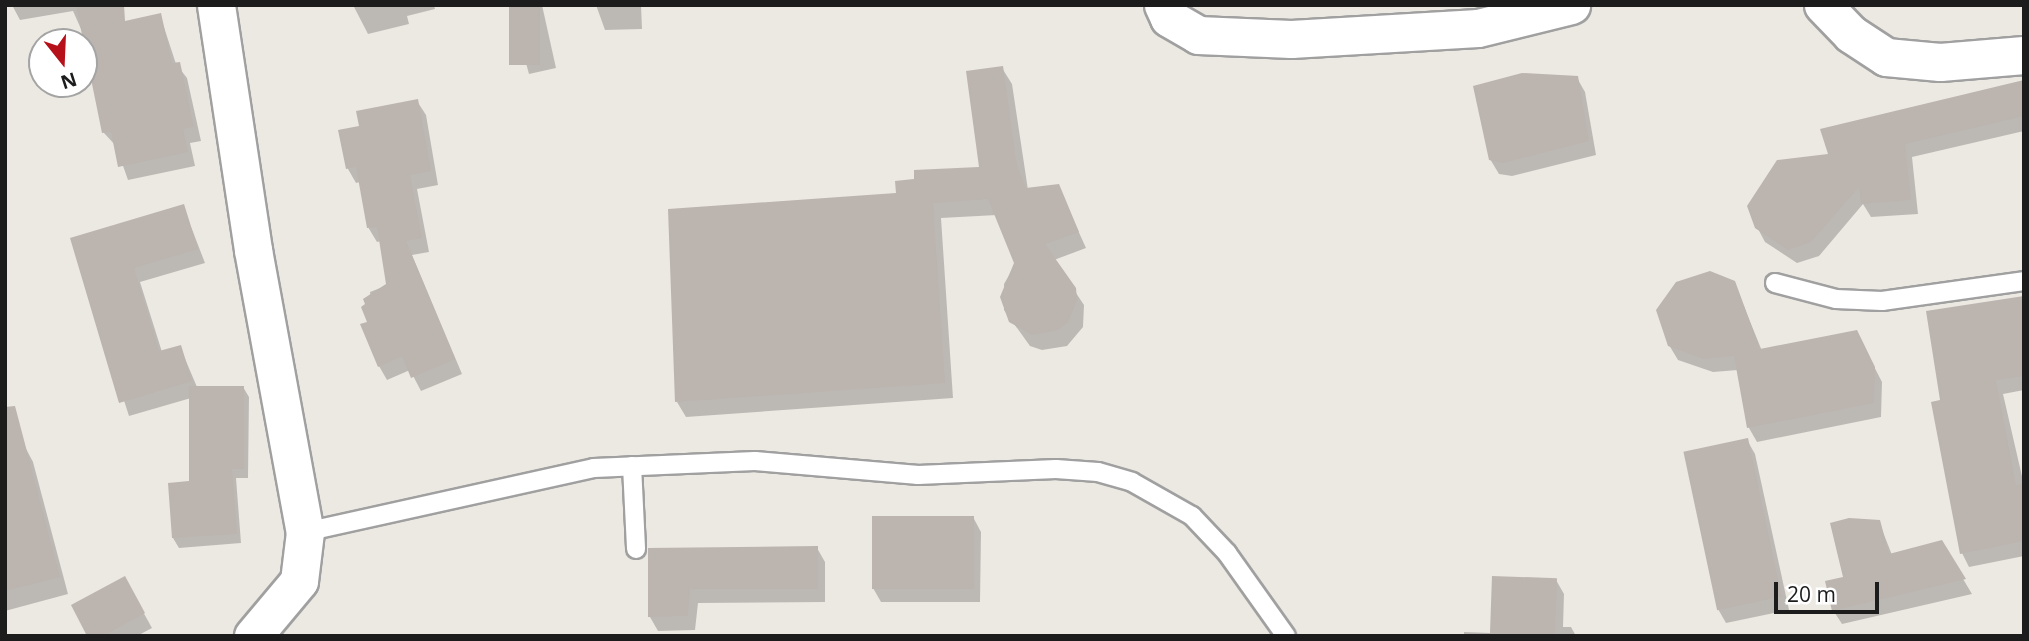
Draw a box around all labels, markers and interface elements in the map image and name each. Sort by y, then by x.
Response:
north arrow [28,28,98,98]
text: N [58,66,80,96]
scale bar [1777,568,1882,612]
text: 20 m [1787,580,1836,608]

